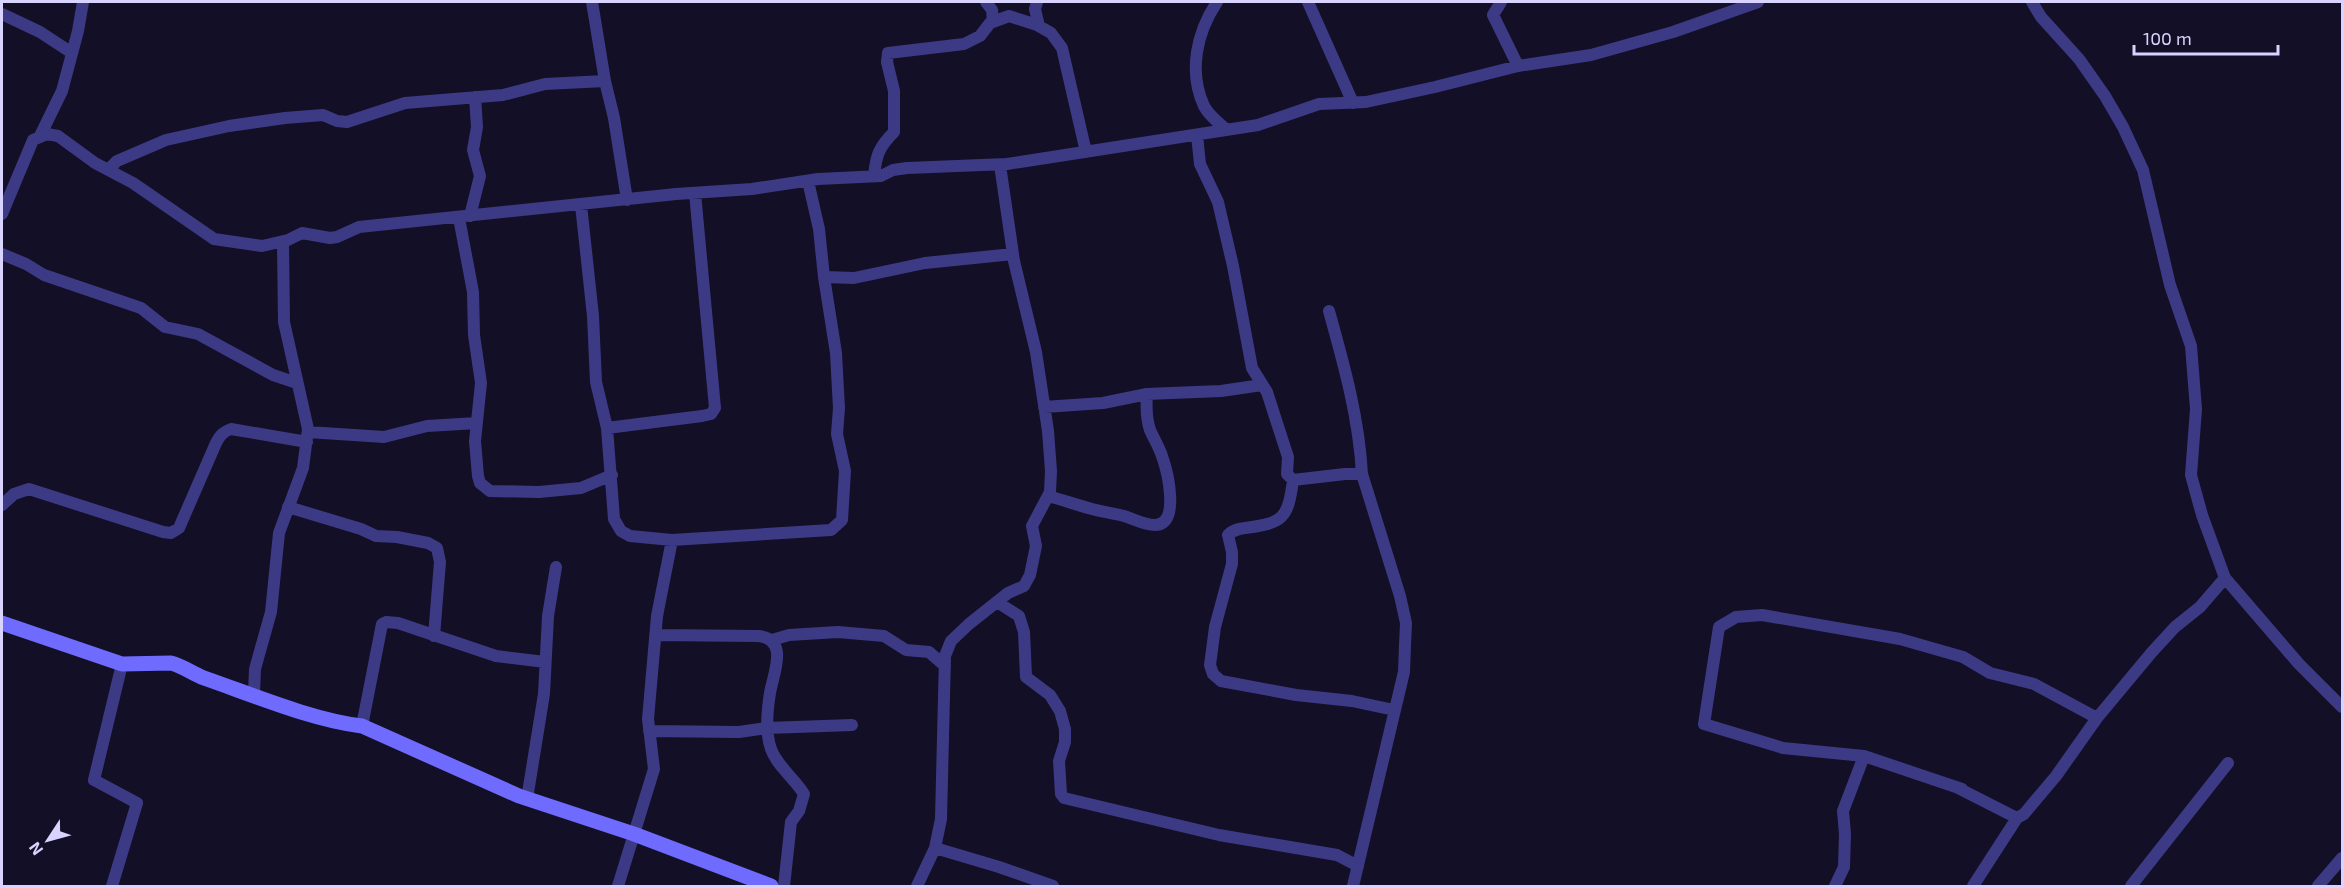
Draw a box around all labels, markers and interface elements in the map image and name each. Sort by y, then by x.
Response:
scale bar [2134,18,2278,56]
text: 100 m [2143,27,2192,49]
north arrow [18,810,78,870]
text: N [24,839,47,859]

